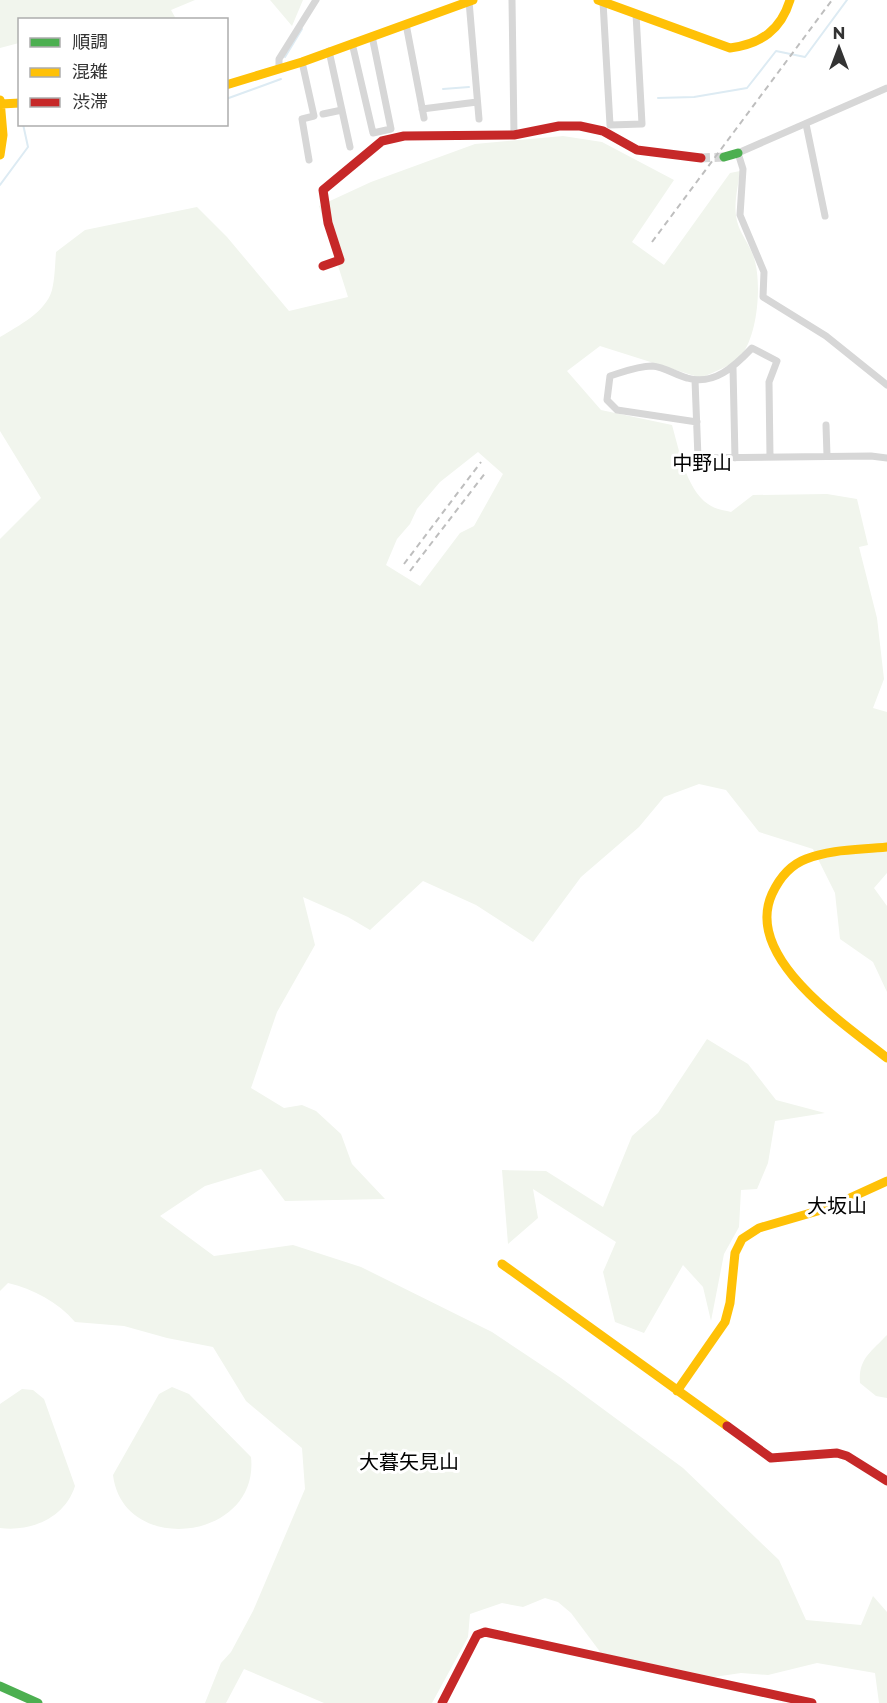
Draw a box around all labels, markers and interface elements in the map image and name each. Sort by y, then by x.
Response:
legend [18,18,228,126]
north arrow [809,18,869,78]
text: N [833,24,845,43]
text: 順調 [72,31,108,53]
text: 混雑 [72,61,108,83]
text: 渋滞 [72,91,108,113]
district label: 中野山 [672,451,732,475]
district label: 大坂山 [807,1194,867,1218]
district label: 大暮矢見山 [359,1450,459,1474]

